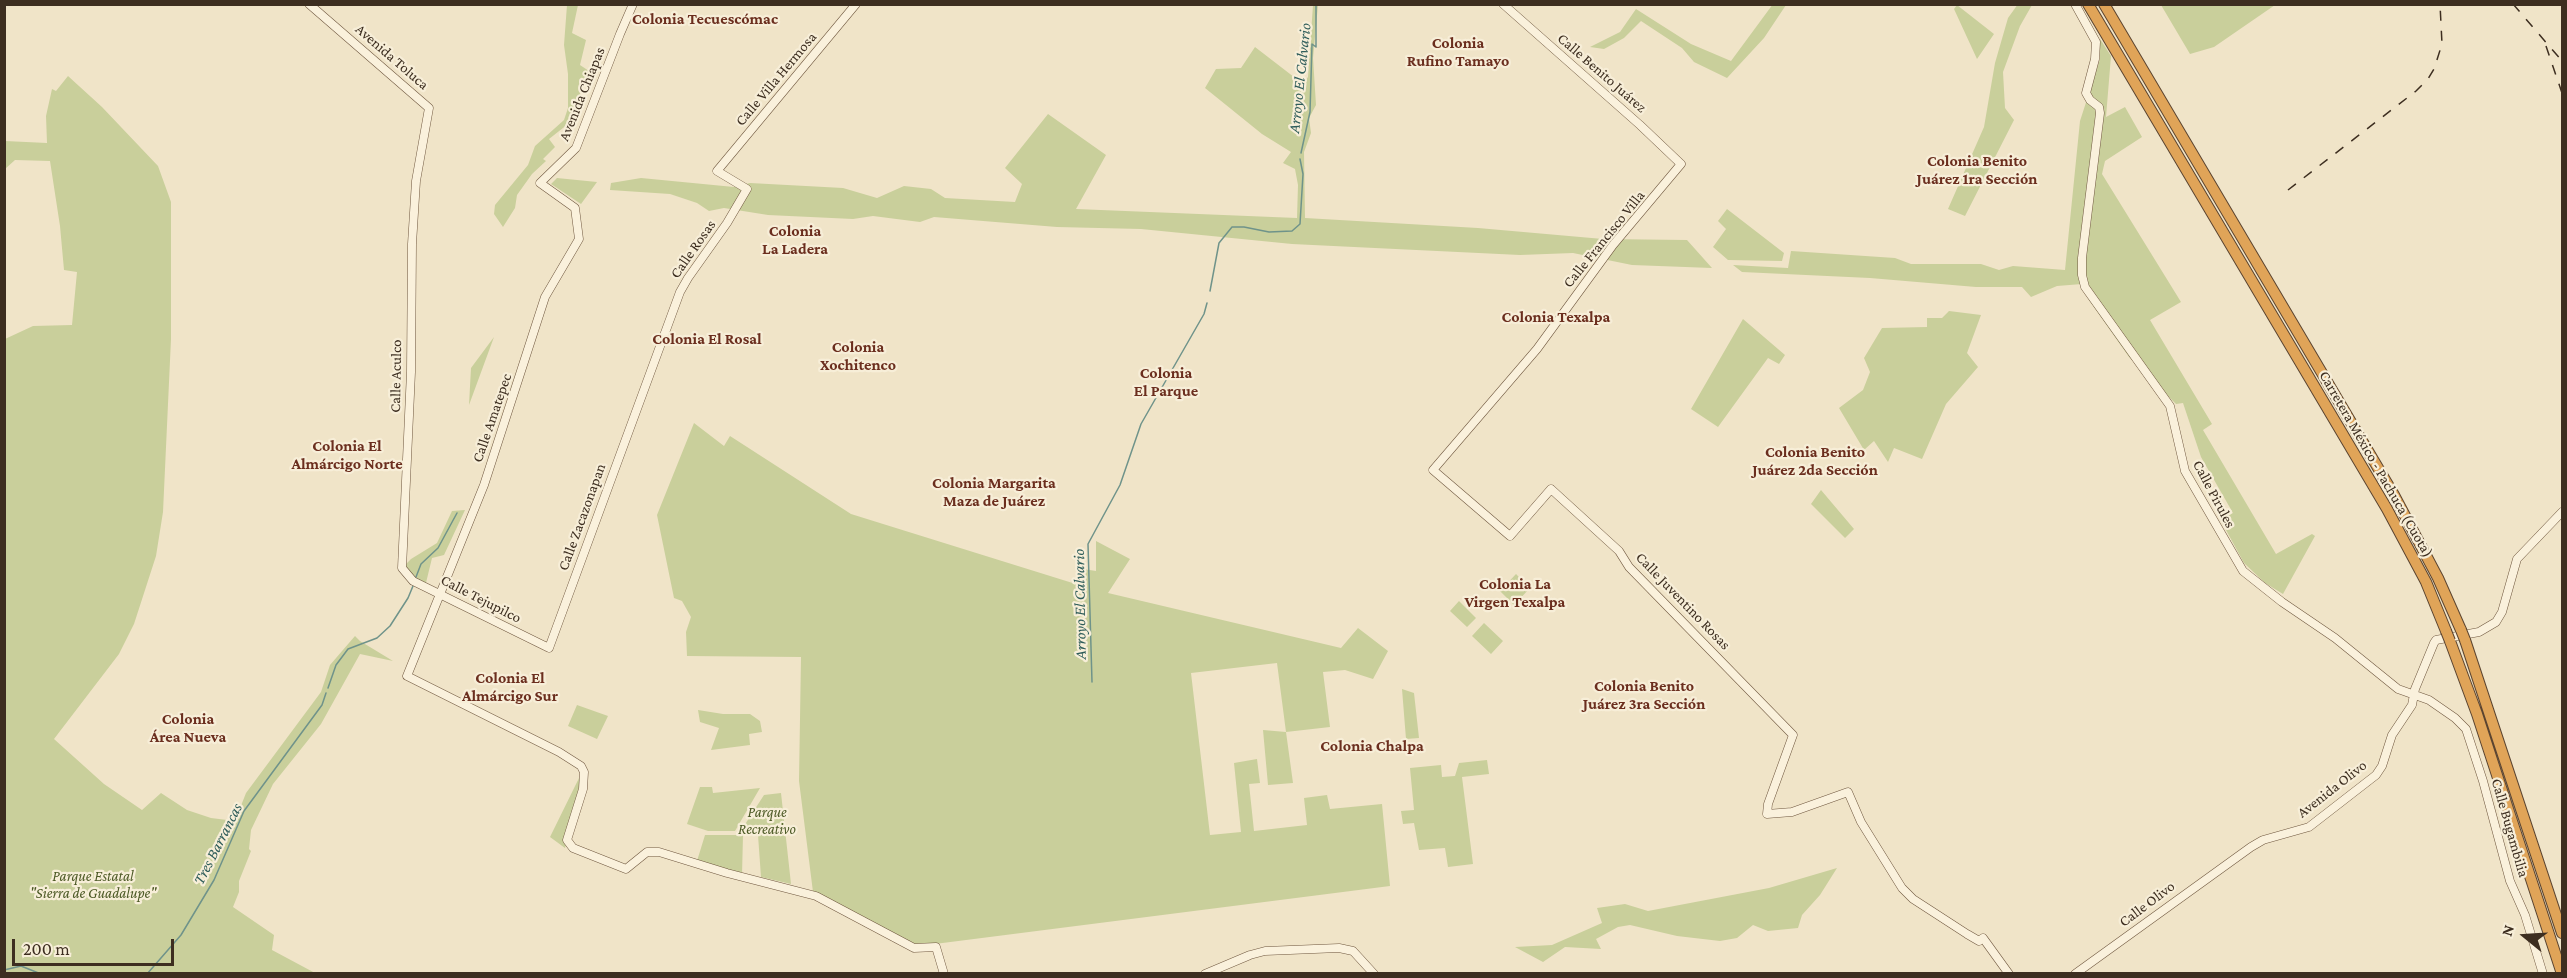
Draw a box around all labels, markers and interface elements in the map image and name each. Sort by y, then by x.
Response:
district label: Colonia Tecuescómac [632,9,778,29]
street label: Avenida Toluca [352,20,432,94]
water label: Arroyo El Calvario [1285,22,1315,134]
street label: Calle Villa Hermosa [732,28,820,130]
street label: Calle Benito Juárez [1554,29,1650,117]
district label: Colonia Rufino Tamayo [1407,33,1509,71]
street label: Avenida Chiapas [555,44,609,144]
district label: Colonia Benito Juárez 1ra Sección [1917,151,2037,189]
street label: Calle Francisco Villa [1559,187,1649,291]
street label: Calle Rosas [666,216,720,282]
district label: Colonia La Ladera [762,221,828,259]
district label: Colonia Texalpa [1502,307,1610,327]
district label: Colonia El Rosal [652,329,762,349]
district label: Colonia Xochitenco [820,337,896,375]
street label: Calle Aculco [386,339,406,413]
district label: Colonia El Parque [1134,363,1198,401]
street label: Carretera México - Pachuca (Cuota) [2315,368,2437,560]
street label: Calle Amatepec [468,371,516,465]
district label: Colonia El Almárcigo Norte [291,436,403,474]
district label: Colonia Benito Juárez 2da Sección [1752,442,1878,480]
street label: Calle Pirules [2189,457,2239,531]
street label: Calle Zacazonapan [554,461,610,573]
district label: Colonia Margarita Maza de Juárez [932,473,1056,511]
water label: Arroyo El Calvario [1069,549,1091,659]
street label: Calle Juventino Rosas [1632,549,1734,653]
street label: Calle Tejupilco [438,571,524,627]
district label: Colonia La Virgen Texalpa [1465,574,1565,612]
district label: Colonia El Almárcigo Sur [462,668,558,706]
district label: Colonia Benito Juárez 3ra Sección [1583,676,1705,714]
district label: Colonia Área Nueva [150,709,226,747]
district label: Colonia Chalpa [1320,736,1424,756]
street label: Avenida Olivo [2294,756,2370,822]
street label: Calle Bugambilia [2487,777,2533,879]
water label: Tres Barrancas [189,800,247,888]
park label: Parque Recreativo [738,803,796,838]
park label: Parque Estatal "Sierra de Guadalupe" [30,867,156,902]
street label: Calle Olivo [2116,877,2178,931]
north arrow [2495,906,2555,966]
text: N [2498,922,2517,938]
scale bar [15,927,177,965]
text: 200 m [23,939,70,959]

